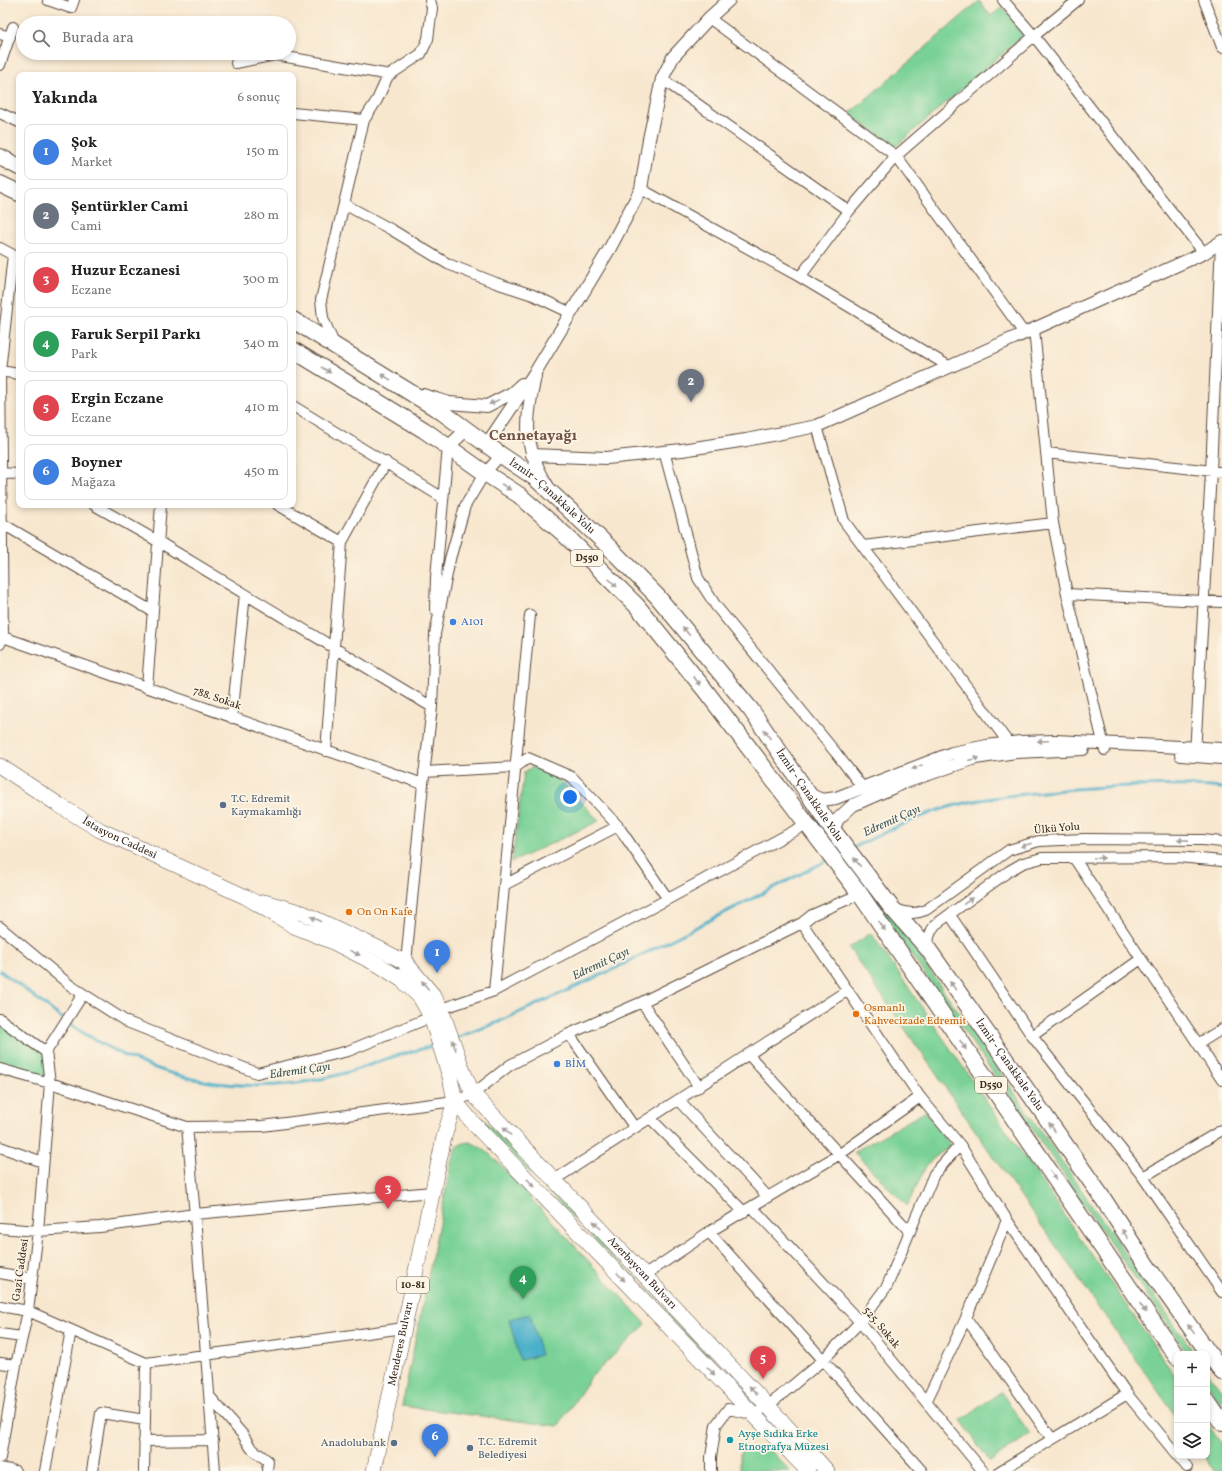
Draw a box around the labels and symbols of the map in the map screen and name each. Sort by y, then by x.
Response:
one-way arrow [321,366,332,373]
pin: 2 [678,369,704,402]
one-way arrow [380,373,392,380]
one-way arrow [489,399,500,405]
district label: Cennetayağı [489,426,577,447]
street label: İzmir - Çanakkale Yolu [506,455,598,538]
one-way arrow [500,483,511,490]
road number: D550 [571,550,603,566]
one-way arrow [608,578,618,588]
place label: A101 [461,615,484,630]
marker: A101 [448,617,458,627]
one-way arrow [682,626,691,637]
one-way arrow [693,675,702,686]
street label: 788. Sokak [191,684,243,714]
one-way arrow [763,728,771,739]
one-way arrow [1037,738,1049,745]
street label: İzmir - Çanakkale Yolu [772,746,846,845]
one-way arrow [968,756,980,762]
one-way arrow [910,765,922,771]
your location [560,787,580,807]
place label: T.C. Edremit Kaymakamlığı [231,792,302,820]
marker: T.C. Edremit Kaymakamlığı [218,800,228,810]
water label: Edremit Çayı [861,801,923,841]
street label: İstasyon Caddesi [80,813,159,863]
street label: Ülkü Yolu [1033,820,1081,838]
one-way arrow [1176,837,1189,843]
one-way arrow [1019,842,1031,848]
one-way arrow [1093,855,1106,861]
one-way arrow [853,856,861,867]
one-way arrow [963,897,973,905]
place label: On On Kafe [357,905,413,920]
marker: On On Kafe [344,907,354,917]
one-way arrow [310,916,321,922]
one-way arrow [878,921,886,931]
pin: 1 [424,940,450,973]
water label: Edremit Çayı [570,944,632,984]
one-way arrow [349,950,361,956]
one-way arrow [421,980,430,991]
one-way arrow [949,980,957,991]
place label: Osmanlı Kahvecizade Edremit [864,1001,966,1029]
marker: Osmanlı Kahvecizade Edremit [851,1009,861,1019]
street label: İzmir - Çanakkale Yolu [972,1016,1047,1114]
one-way arrow [451,1038,457,1050]
one-way arrow [960,1039,967,1051]
place label: BİM [565,1057,586,1072]
water label: Edremit Çayı [269,1059,331,1083]
marker: BİM [552,1059,562,1069]
road number: D550 [975,1077,1007,1093]
one-way arrow [1048,1121,1056,1132]
one-way arrow [503,1126,512,1135]
one-way arrow [1049,1170,1057,1181]
pin: 3 [375,1176,401,1209]
one-way arrow [526,1178,536,1188]
one-way arrow [592,1220,602,1230]
one-way arrow [1122,1228,1129,1240]
street label: Azerbaycan Bulvarı [604,1233,680,1312]
street label: Gazi Caddesi [9,1238,33,1302]
pin: 4 [510,1266,536,1299]
one-way arrow [616,1272,626,1282]
road number: 10-81 [397,1277,429,1293]
street label: Menderes Bulvarı [385,1300,417,1387]
one-way arrow [1140,1302,1147,1314]
street label: 525. Sokak [859,1304,903,1352]
one-way arrow [1187,1323,1195,1334]
pin: 5 [750,1346,776,1379]
one-way arrow [706,1366,716,1376]
one-way arrow [749,1385,758,1395]
pin: 6 [422,1424,448,1457]
place label: Ayşe Sıdıka Erke Etnografya Müzesi [738,1427,829,1455]
place label: T.C. Edremit Belediyesi [478,1435,538,1463]
marker: Ayşe Sıdıka Erke Etnografya Müzesi [725,1435,735,1445]
place label: Anadolubank [321,1436,386,1451]
marker: Anadolubank [389,1438,399,1448]
marker: T.C. Edremit Belediyesi [465,1443,475,1453]

